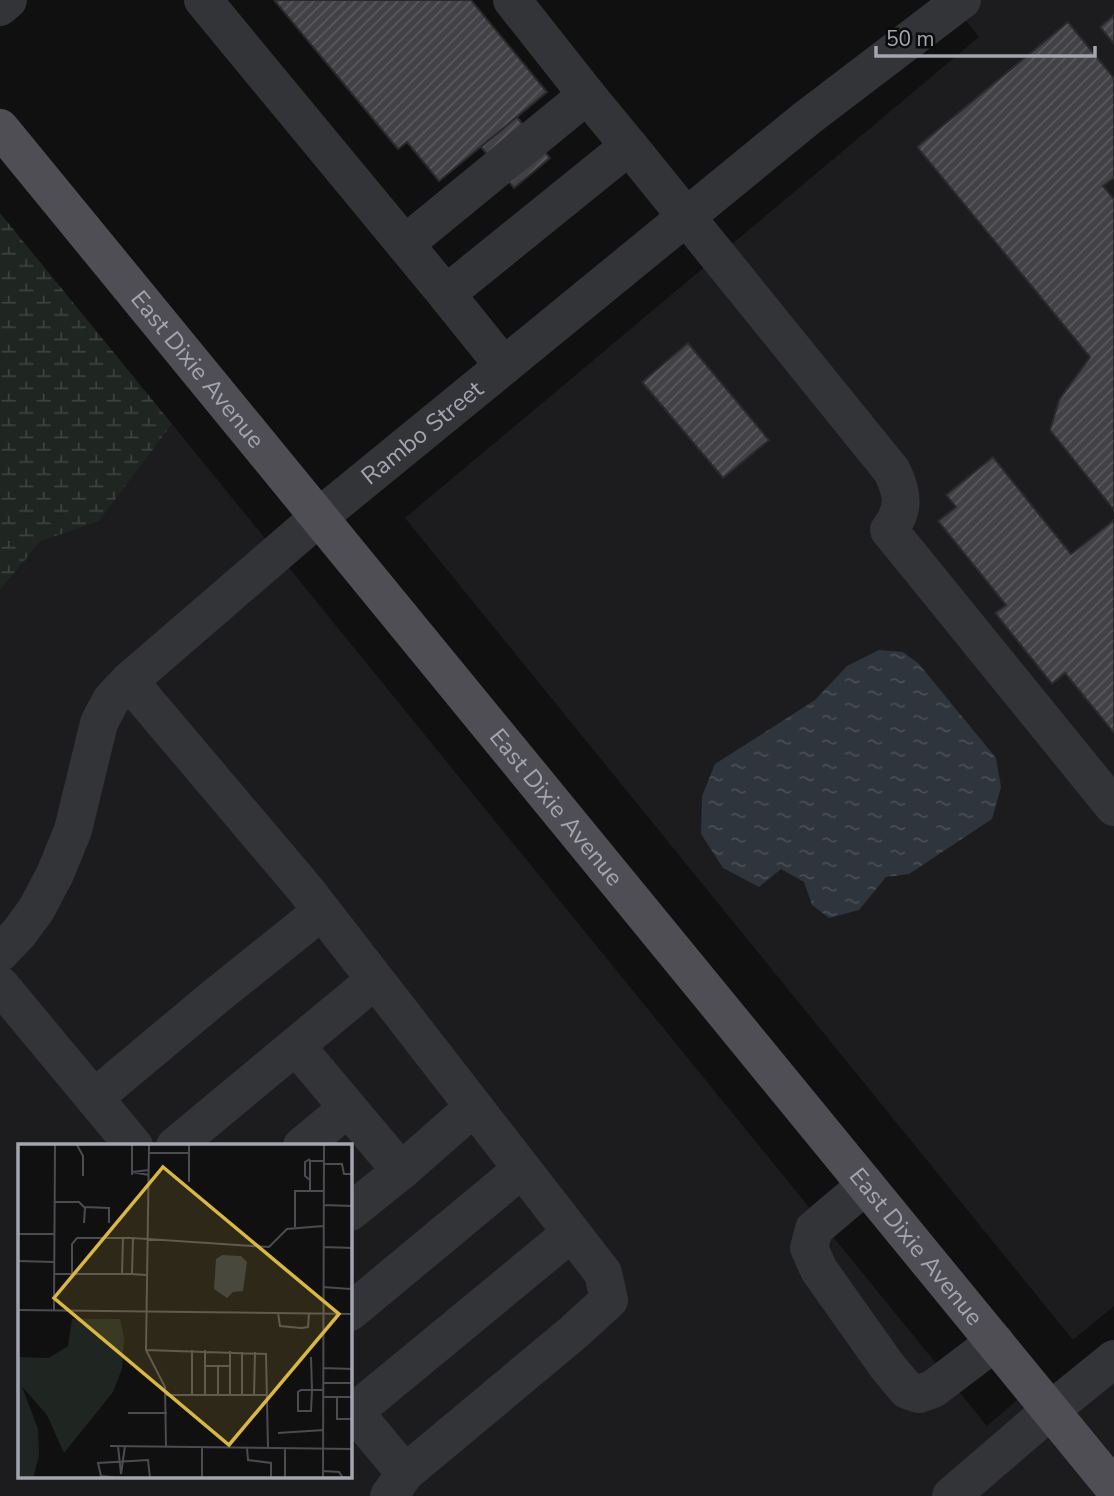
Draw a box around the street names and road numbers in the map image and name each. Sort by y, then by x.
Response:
street label: East Dixie Avenue [124,284,272,455]
street label: Rambo Street [355,373,490,492]
street label: East Dixie Avenue [482,722,630,893]
street label: East Dixie Avenue [842,1161,990,1332]

